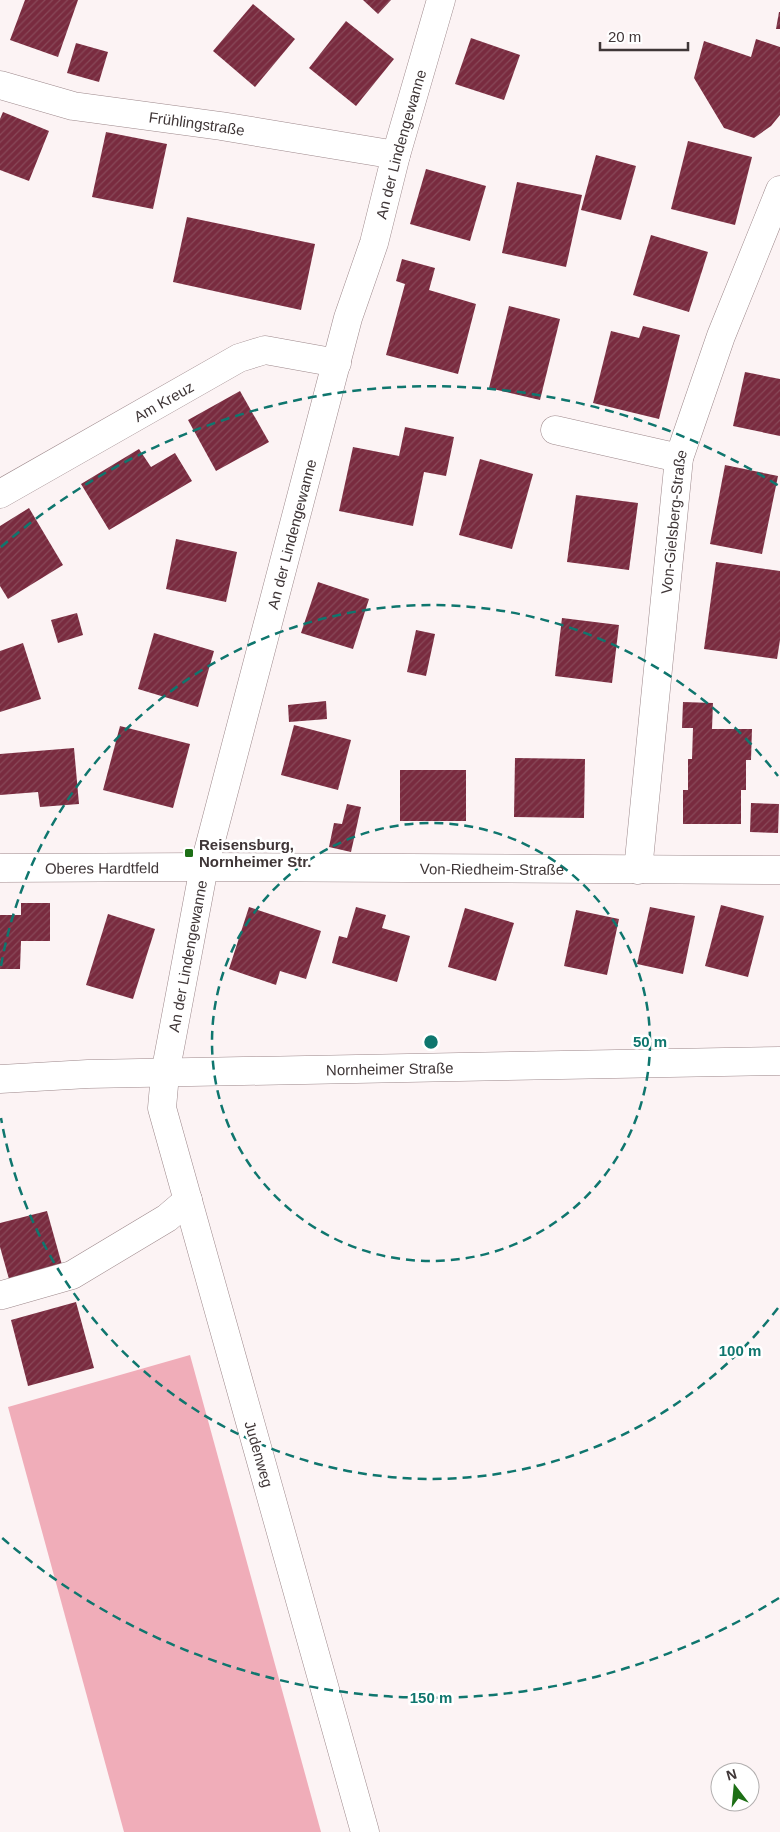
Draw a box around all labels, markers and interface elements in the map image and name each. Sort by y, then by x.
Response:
scale bar [600,20,688,52]
text: 20 m [608,28,641,45]
street label: An der Lindengewanne [372,67,429,221]
street label: Frühlingstraße [148,108,246,138]
street label: Am Kreuz [131,377,196,425]
street label: Von-Gielsberg-Straße [657,447,690,595]
street label: An der Lindengewanne [264,457,319,611]
place label: Reisensburg, Nornheimer Str. [199,836,312,870]
marker: Reisensburg, Nornheimer Str. [183,847,195,859]
street label: Oberes Hardtfeld [45,859,159,876]
street label: Von-Riedheim-Straße [420,860,564,877]
street label: An der Lindengewanne [165,879,210,1034]
centre of rings [422,1033,440,1051]
text: 50 m [633,1033,667,1050]
street label: Nornheimer Straße [326,1059,454,1078]
text: 100 m [719,1342,761,1359]
street label: Judenweg [241,1419,277,1489]
text: 150 m [410,1689,452,1706]
north arrow [710,1762,760,1812]
text: N [724,1765,738,1784]

